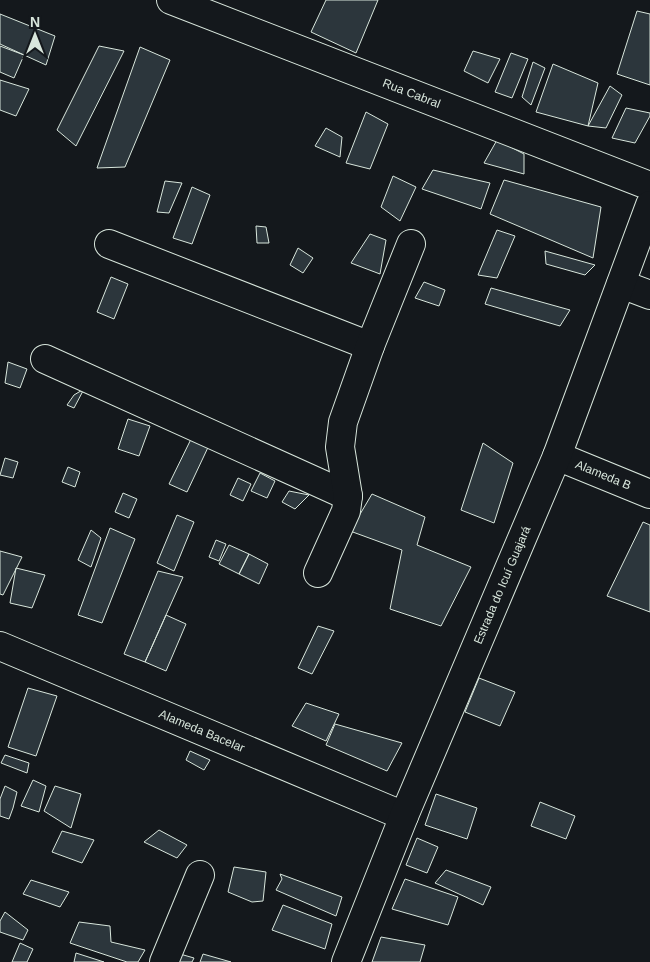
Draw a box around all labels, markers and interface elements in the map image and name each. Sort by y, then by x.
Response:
north arrow [10,10,60,60]
text: N [30,14,40,30]
street label: Rua Cabral [381,76,442,111]
street label: Alameda B [573,457,633,493]
street label: Estrada do Icuí Guajará [471,524,534,646]
street label: Alameda Bacelar [157,707,247,755]

